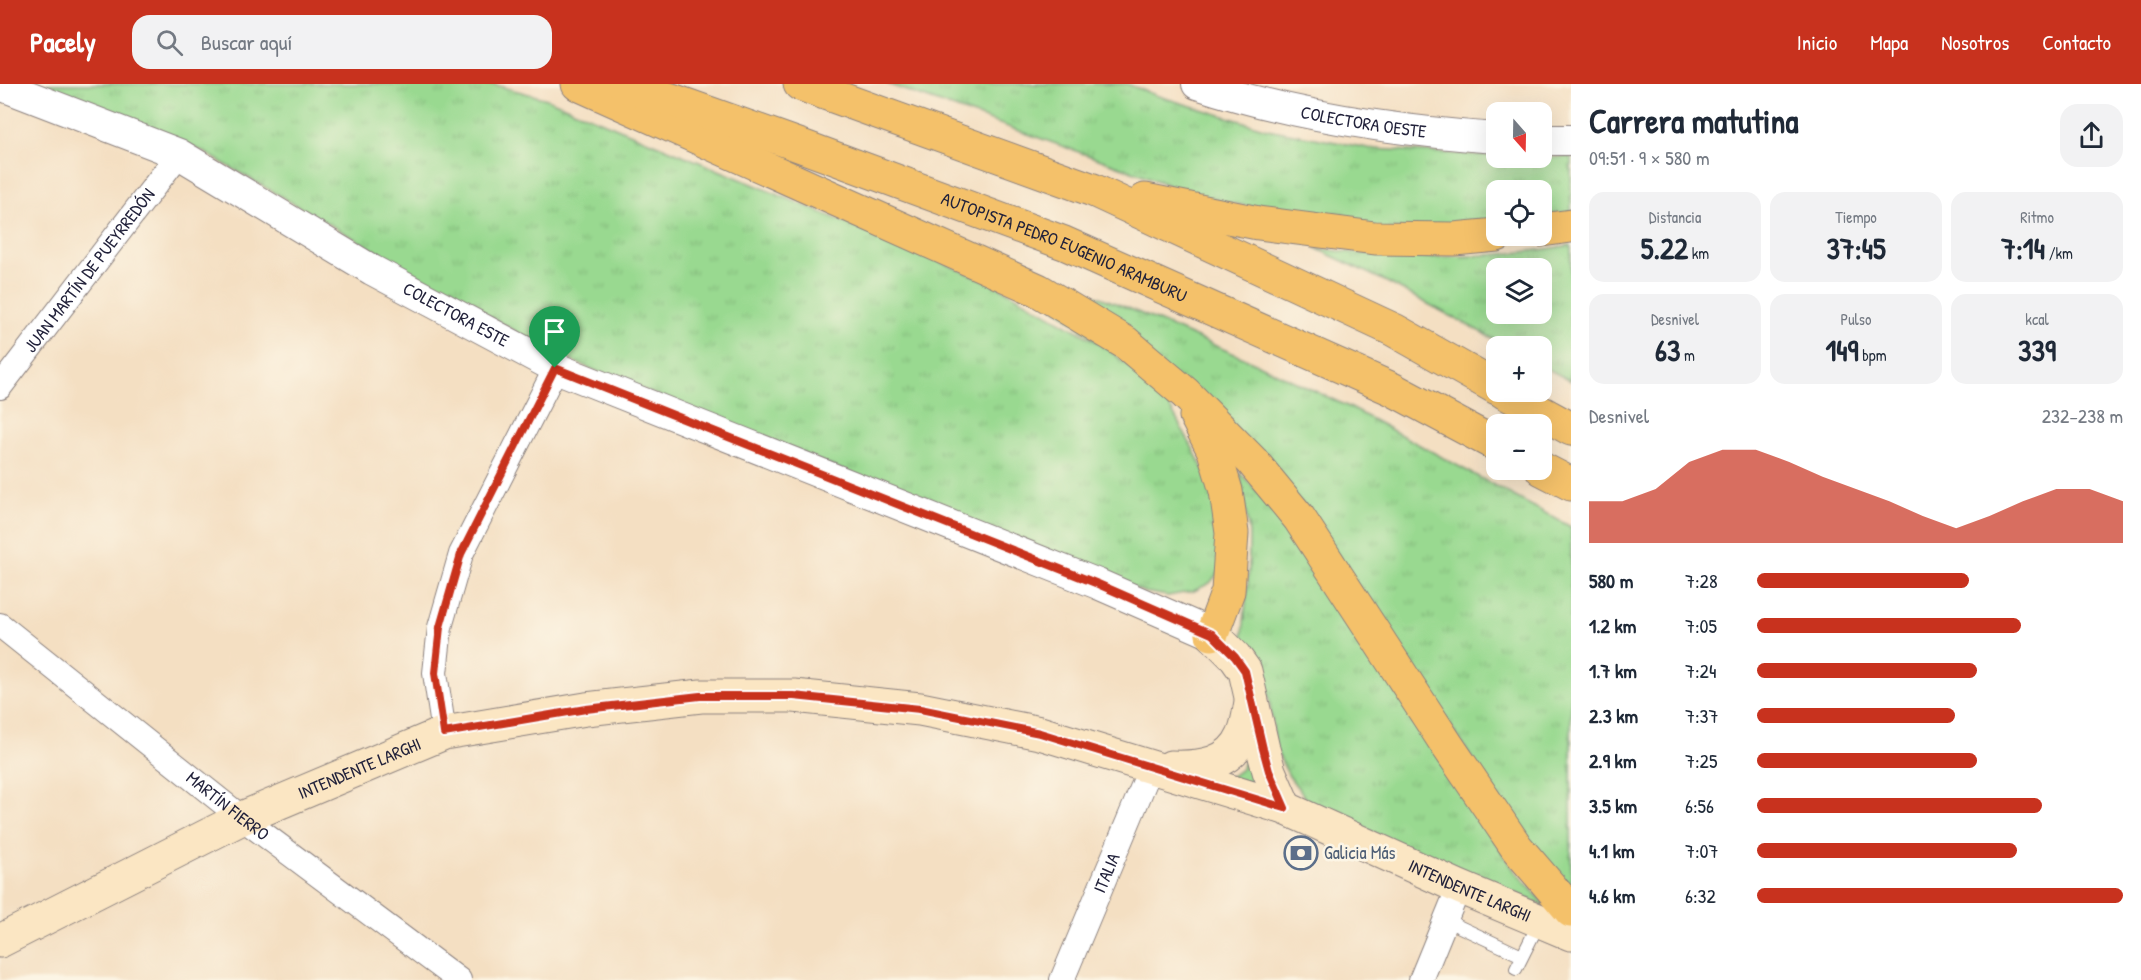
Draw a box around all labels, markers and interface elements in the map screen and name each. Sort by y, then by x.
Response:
search box [132,15,552,69]
text: Pacely [30,23,96,61]
icon: search [153,26,186,59]
text: Buscar aquí [201,27,292,57]
text: Inicio [1797,28,1837,57]
text: Mapa [1870,28,1908,57]
text: Nosotros [1941,28,2009,57]
text: Contacto [2042,28,2111,57]
street label: COLECTORA OESTE [1298,99,1427,144]
text: Carrera matutina [1589,99,1798,143]
north arrow [1486,102,1552,168]
map controls [1486,102,1552,480]
button: share [2060,104,2123,167]
text: 09:51 · 9 × 580 m [1589,144,1709,171]
button: locate [1486,180,1552,246]
street label: JUAN MARTÍN DE PUEYRREDÓN [18,183,160,357]
street label: AUTOPISTA PEDRO EUGENIO ARAMBURU [938,186,1191,308]
text: Distancia [1649,206,1701,228]
text: Tiempo [1835,206,1877,228]
text: Ritmo [2020,206,2054,228]
text: 5.22 [1641,228,1688,268]
text: 37:45 [1826,228,1886,268]
text: 7:14 [2001,228,2045,268]
text: km [1688,242,1709,264]
text: /km [2045,242,2073,264]
button: layers [1486,258,1552,324]
street label: COLECTORA ESTE [399,276,513,353]
pin [529,306,580,368]
text: Desnivel [1651,308,1699,330]
text: Pulso [1841,308,1871,330]
text: kcal [2025,308,2049,330]
icon: arrive [538,315,571,348]
text: 63 [1655,330,1680,370]
text: 149 [1825,330,1859,370]
text: 339 [2018,330,2056,370]
button: + [1486,336,1552,402]
text: m [1680,344,1695,366]
text: bpm [1859,344,1887,366]
text: Desnivel [1589,402,1649,429]
text: 232–238 m [2042,402,2123,429]
button: − [1486,414,1552,480]
text: 580 m [1589,567,1633,594]
text: 7:28 [1685,567,1718,594]
text: 1.2 km [1589,612,1636,639]
text: 7:05 [1685,612,1717,639]
text: 1.7 km [1589,657,1637,684]
text: 7:24 [1685,657,1716,684]
text: 2.3 km [1589,702,1638,729]
text: 7:37 [1685,702,1718,729]
street label: INTENDENTE LARGHI [294,731,425,805]
text: 2.9 km [1589,747,1636,774]
text: 7:25 [1685,747,1717,774]
street label: MARTÍN FIERRO [181,765,275,846]
text: 3.5 km [1589,792,1637,819]
text: 6:56 [1685,792,1714,819]
bank icon: Galicia Más [1283,835,1319,871]
text: 4.1 km [1589,837,1635,864]
text: 7:07 [1685,837,1718,864]
place label: Galicia Más [1324,840,1395,865]
street label: ITALIA [1087,849,1126,897]
street label: INTENDENTE LARGHI [1404,853,1535,928]
text: 4.6 km [1589,882,1635,909]
text: 6:32 [1685,882,1716,909]

